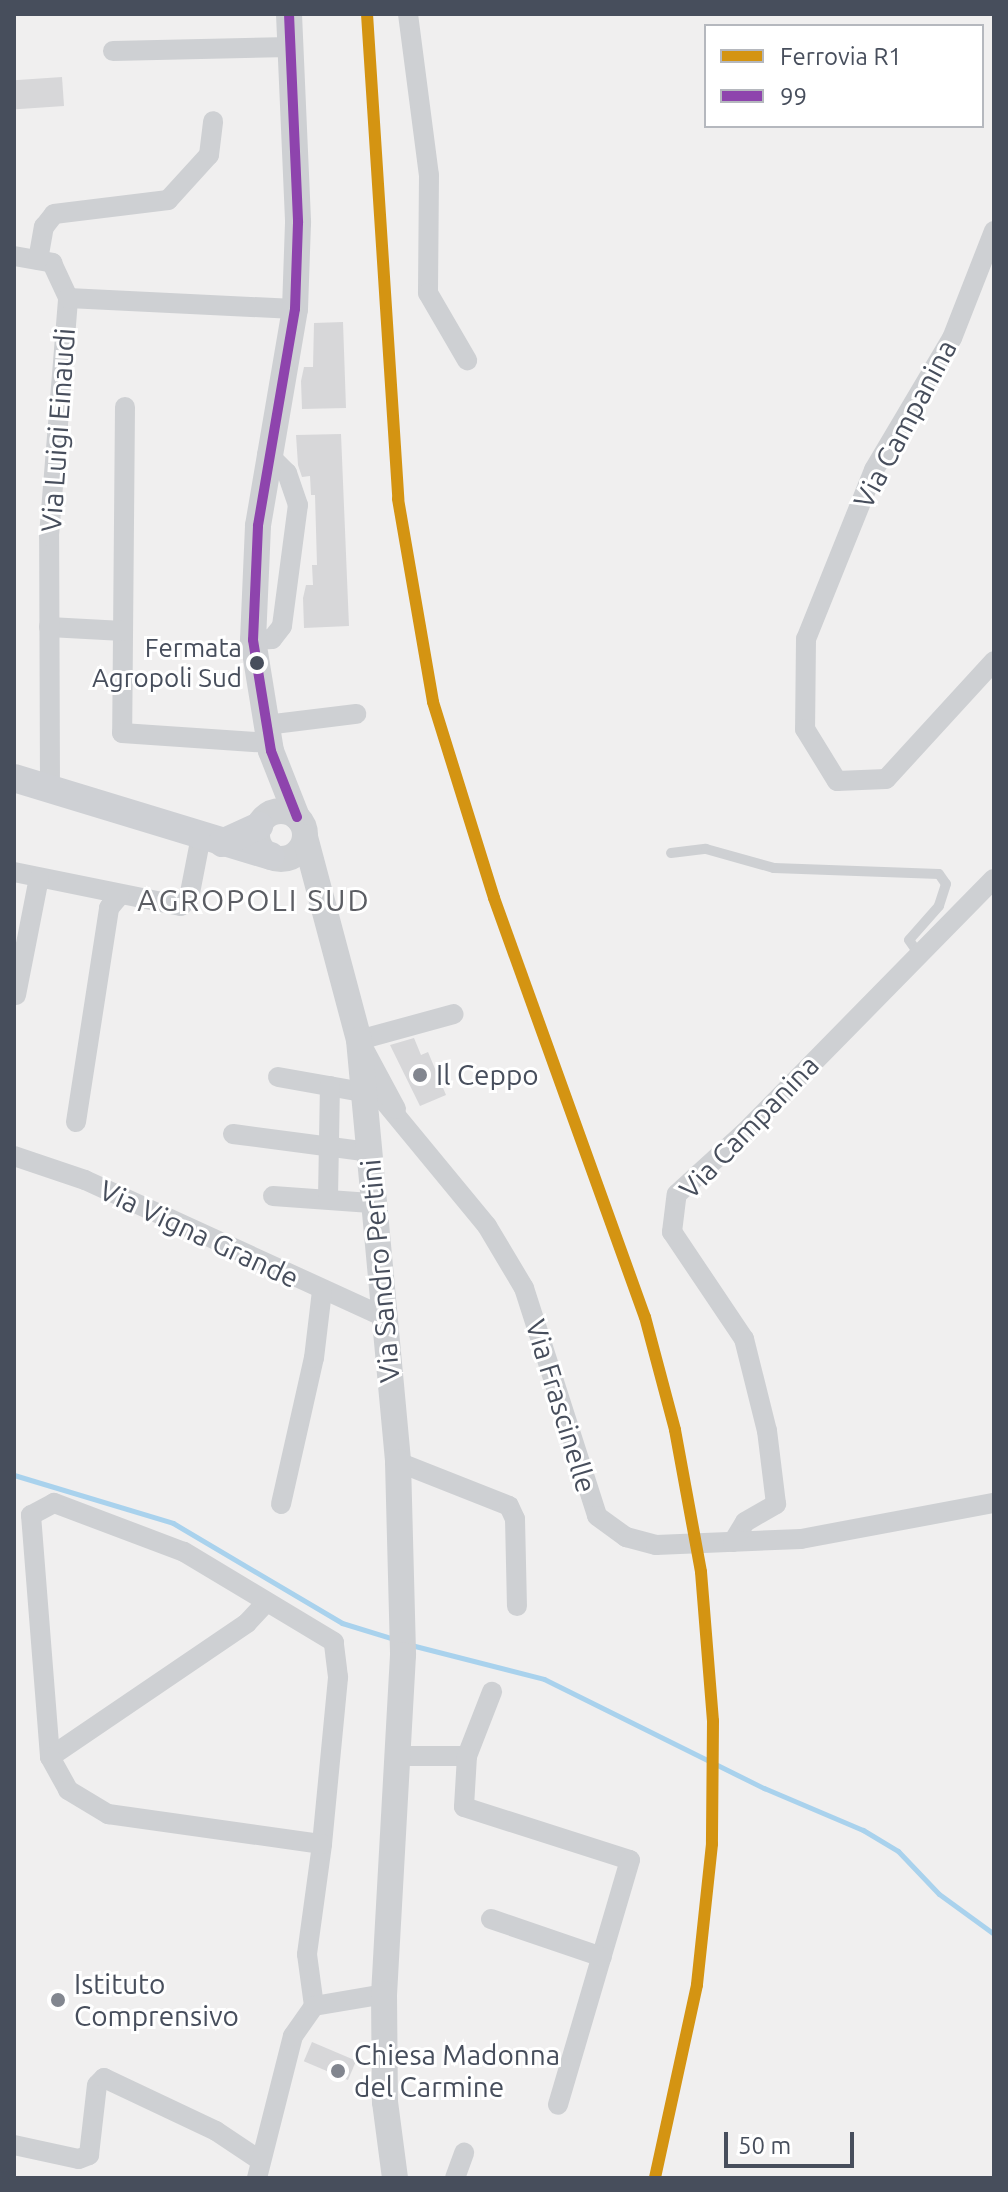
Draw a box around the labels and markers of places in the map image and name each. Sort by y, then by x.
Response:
place label: Fermata Agropoli Sud [92,632,242,694]
marker: Fermata Agropoli Sud [249,655,265,671]
place label: Il Ceppo [436,1058,539,1092]
marker: Il Ceppo [411,1066,429,1084]
place label: Istituto Comprensivo [74,1967,239,2033]
marker: Istituto Comprensivo [49,1991,67,2009]
place label: Chiesa Madonna del Carmine [354,2038,560,2104]
marker: Chiesa Madonna del Carmine [329,2062,347,2080]

